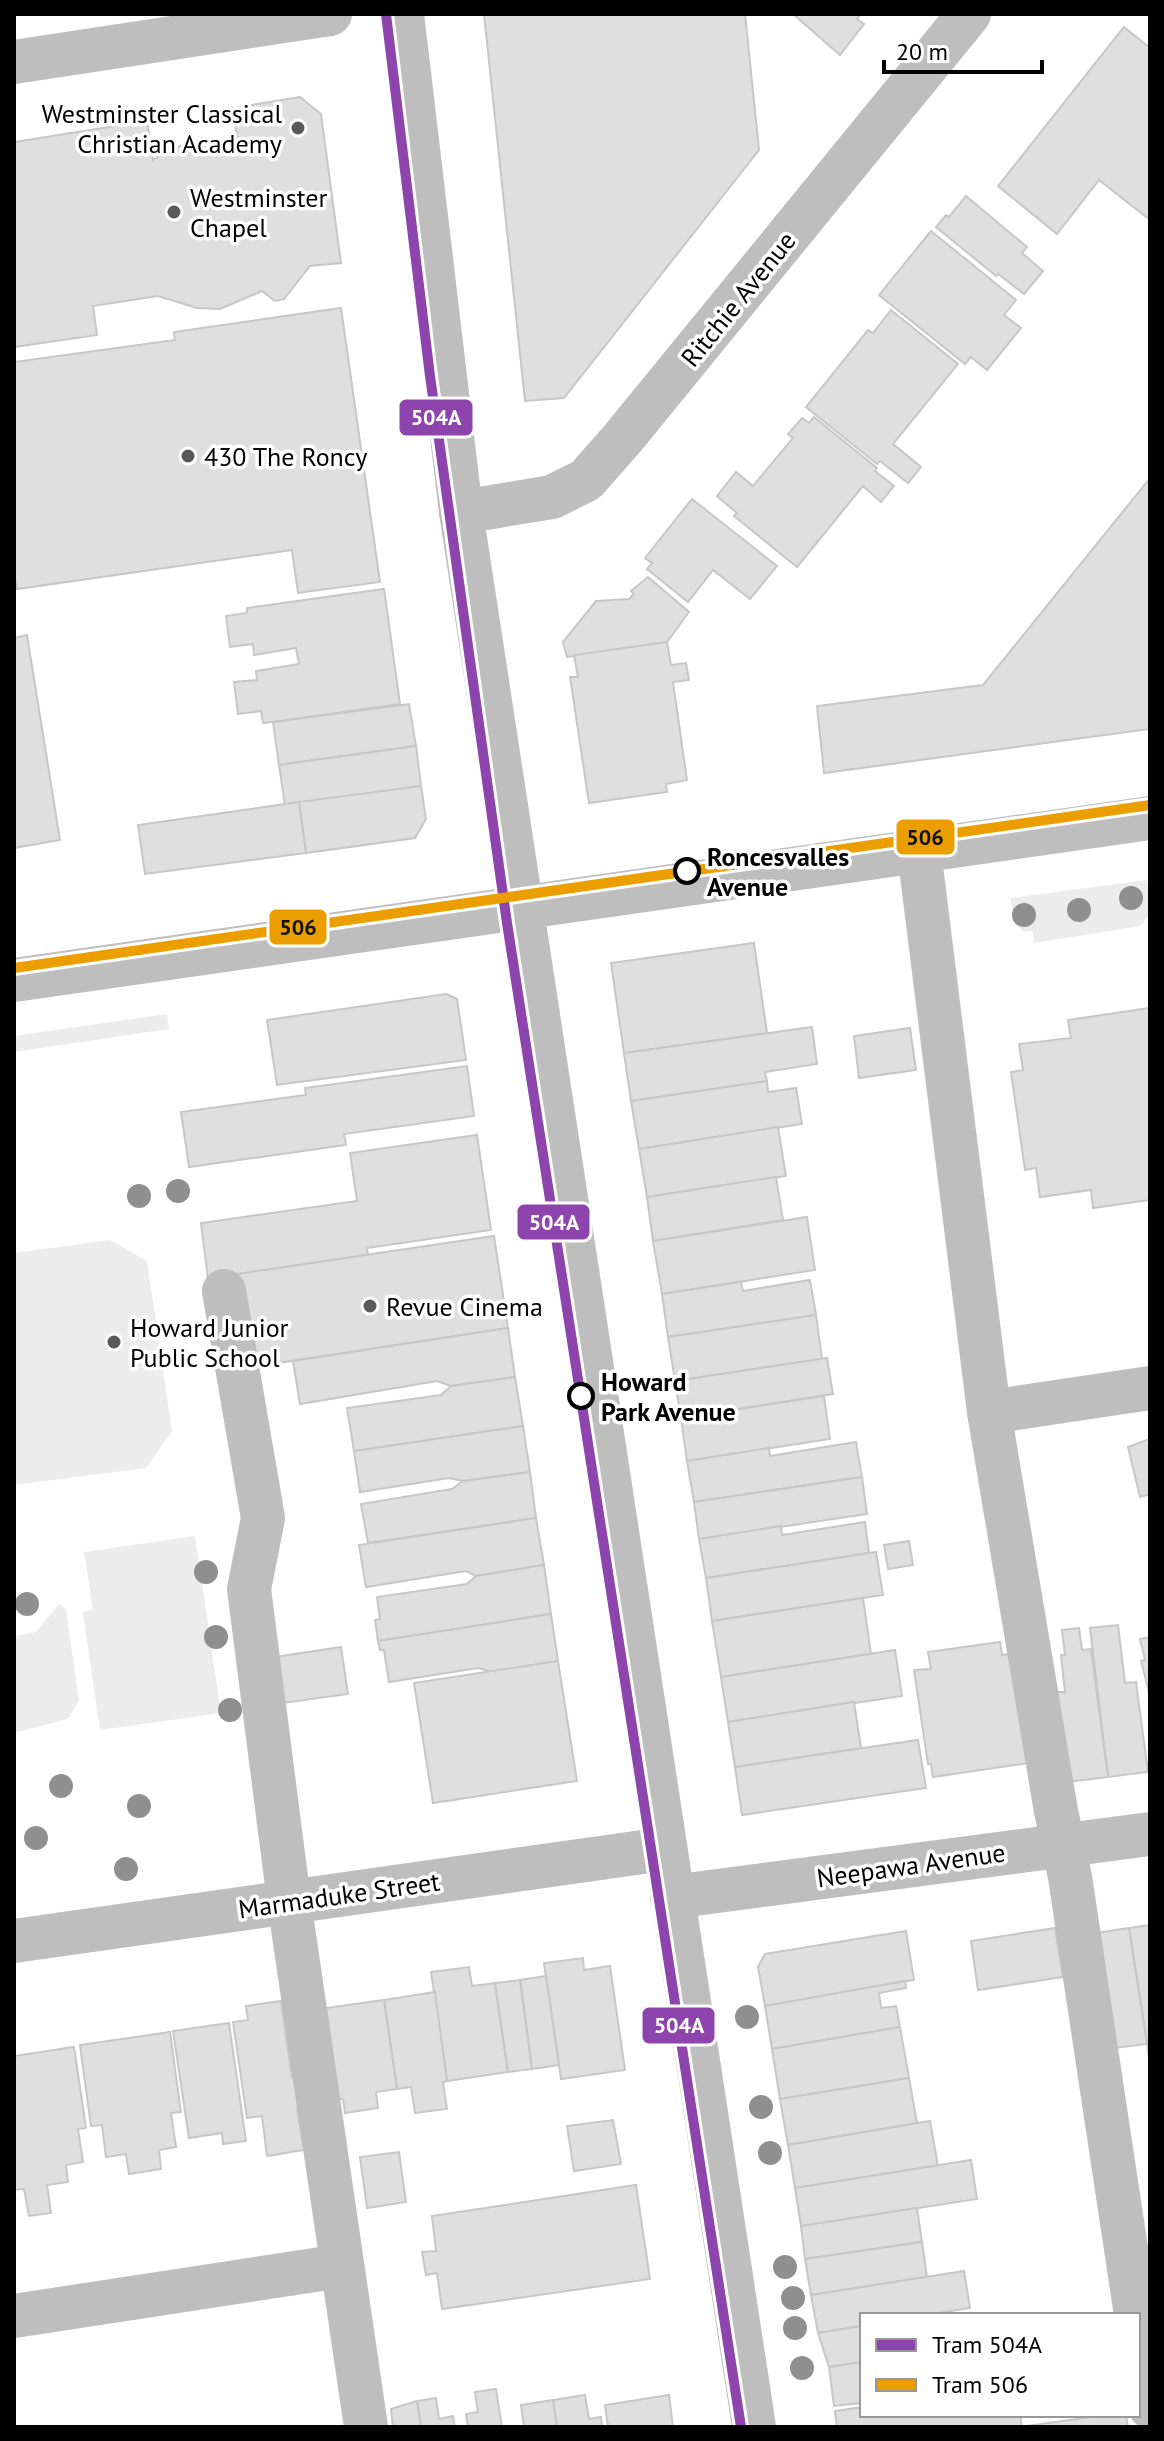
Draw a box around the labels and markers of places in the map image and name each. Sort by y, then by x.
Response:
place label: Westminster Classical Christian Academy [41,97,282,160]
marker: Westminster Classical Christian Academy [289,119,307,137]
place label: Westminster Chapel [190,181,327,244]
marker: Westminster Chapel [165,203,183,221]
place label: 430 The Roncy [204,440,367,473]
marker: 430 The Roncy [179,447,197,465]
place label: Roncesvalles Avenue [707,840,849,903]
marker: Roncesvalles Avenue [674,858,700,884]
place label: Revue Cinema [386,1290,543,1323]
marker: Revue Cinema [361,1297,379,1315]
place label: Howard Junior Public School [130,1311,289,1374]
marker: Howard Junior Public School [105,1333,123,1351]
place label: Howard Park Avenue [601,1365,736,1428]
marker: Howard Park Avenue [568,1383,594,1409]

